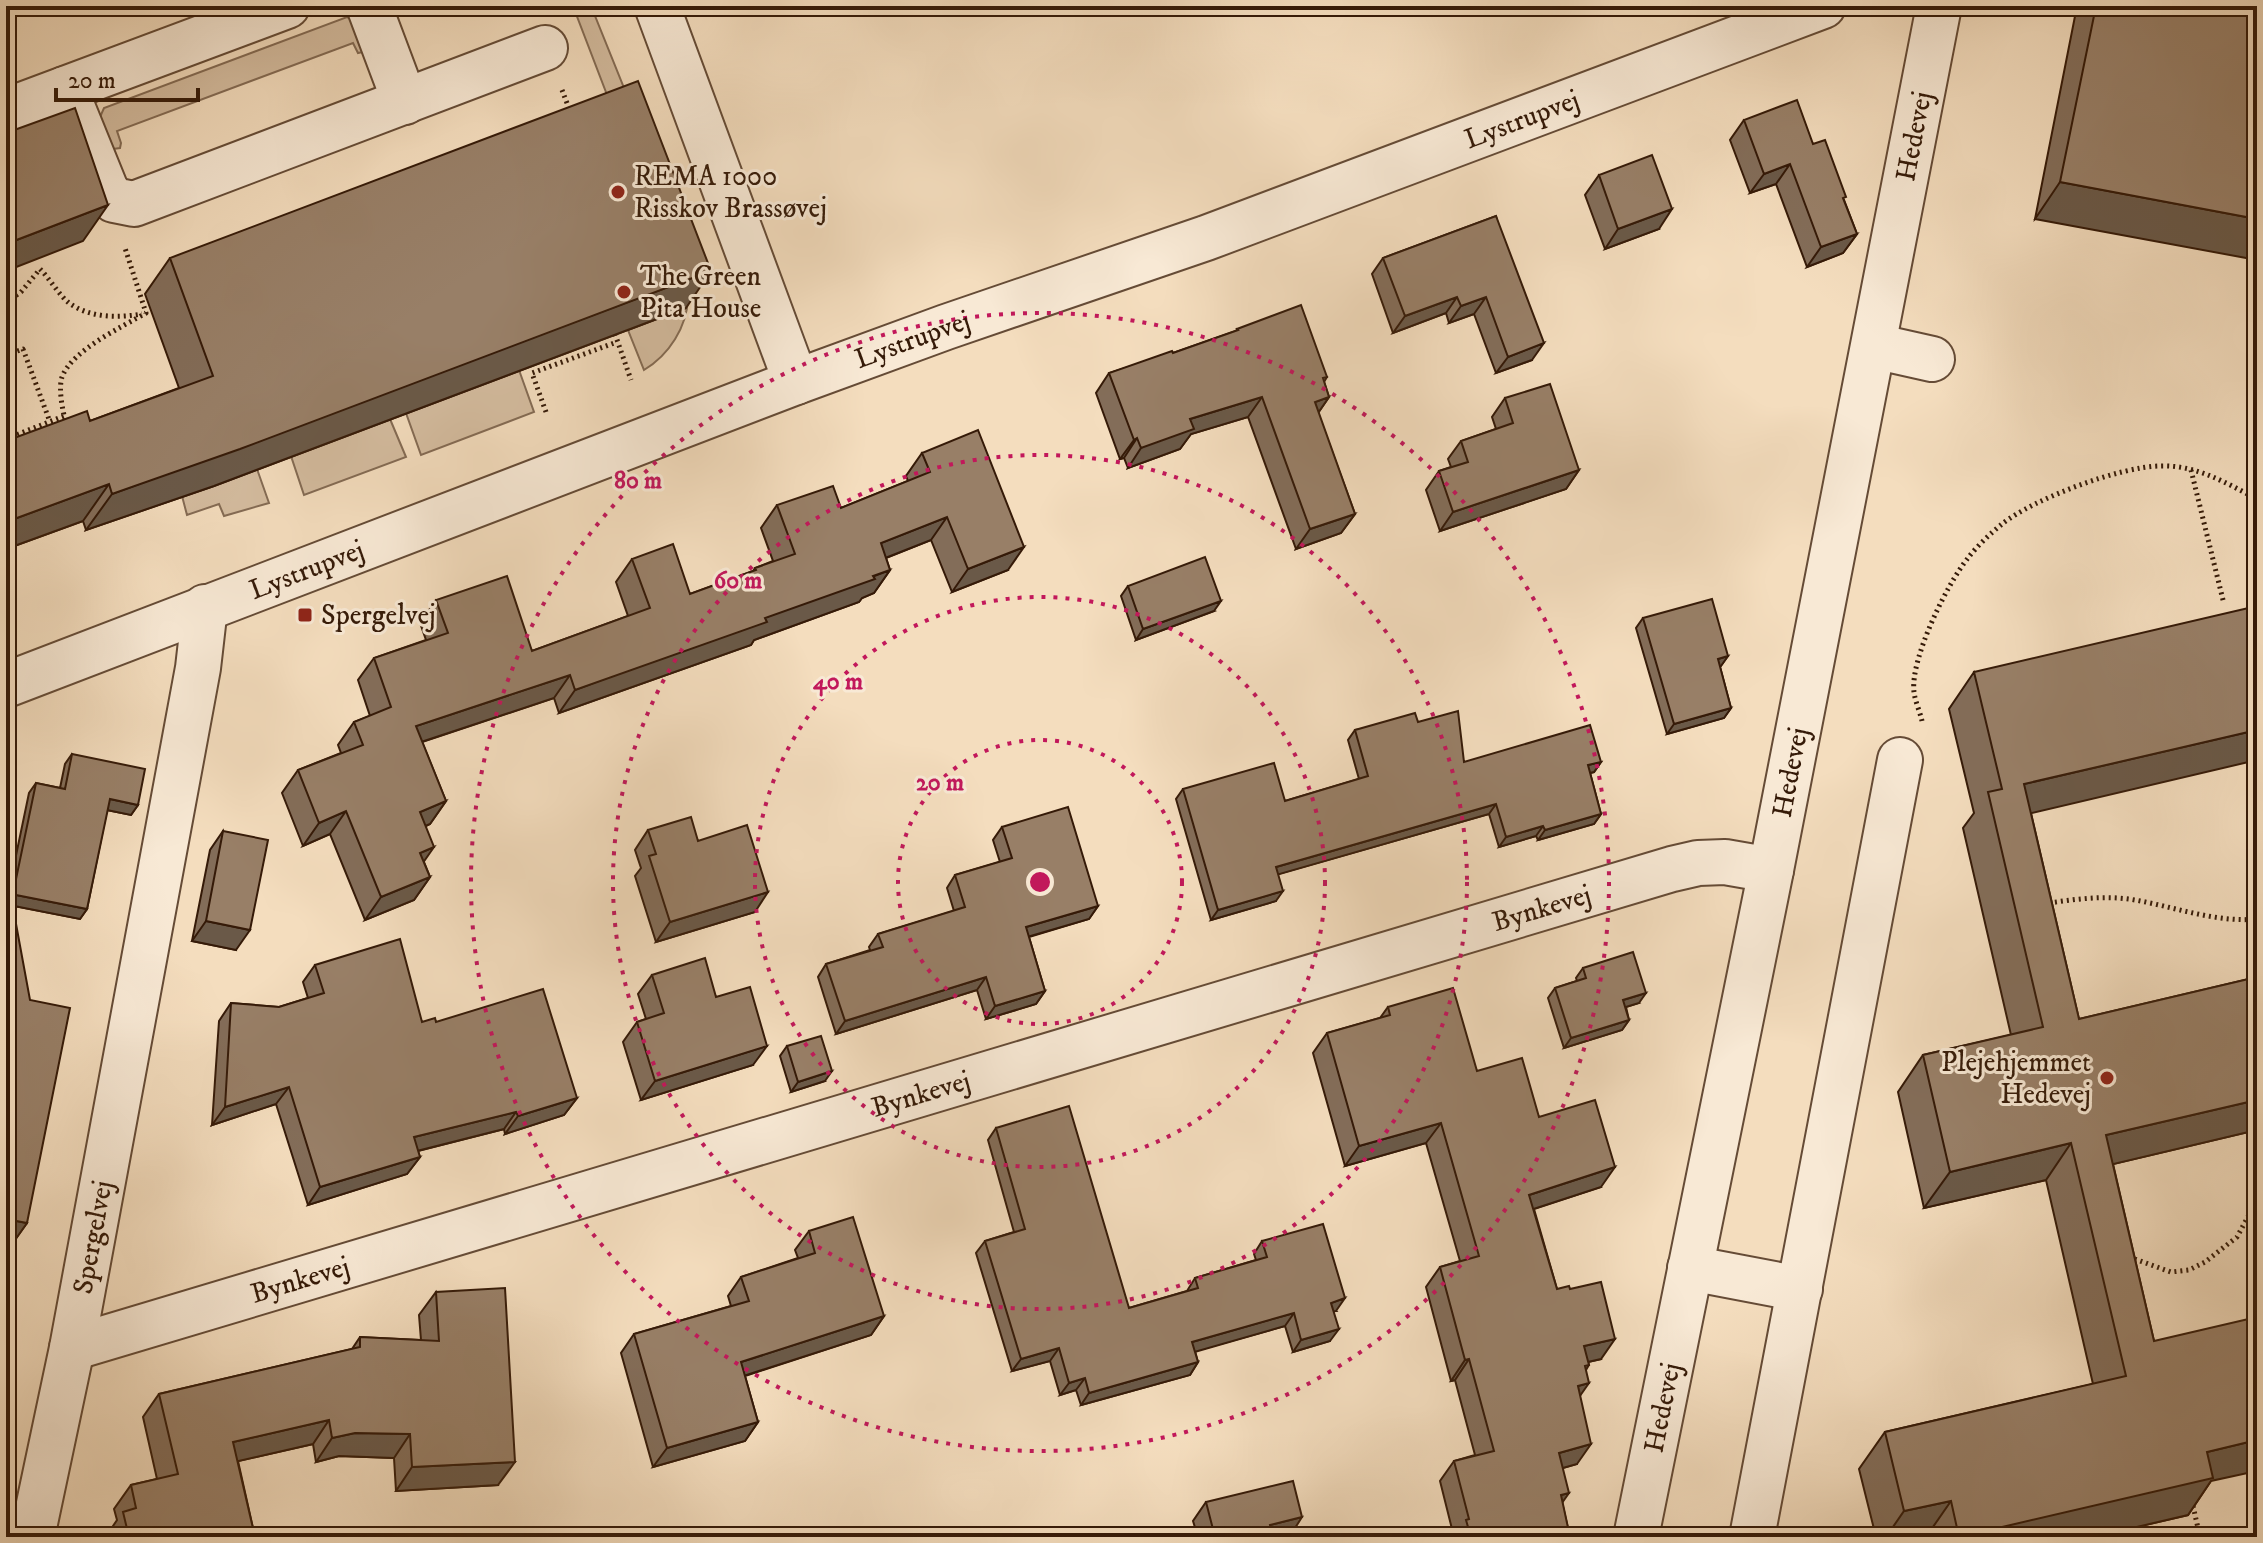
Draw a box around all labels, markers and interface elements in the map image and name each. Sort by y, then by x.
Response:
scale bar [56,52,198,102]
text: 20 m [68,66,116,96]
street label: Lystrupvej [1459,82,1584,157]
street label: Hedevej [1888,88,1940,184]
place label: REMA 1000 Risskov Brassøvej [634,159,827,226]
marker: REMA 1000 Risskov Brassøvej [609,183,627,201]
place label: The Green Pita House [640,259,762,326]
marker: The Green Pita House [615,283,633,301]
street label: Lystrupvej [850,303,975,376]
text: 80 m [614,466,662,496]
street label: Lystrupvej [244,532,369,608]
text: 60 m [714,566,762,596]
place label: Spergelvej [321,598,436,633]
marker: Spergelvej [296,606,314,624]
text: 40 m [813,667,863,697]
street label: Hedevej [1764,724,1816,820]
text: 20 m [916,768,964,798]
centre of rings [1026,868,1054,896]
street label: Bynkevej [1488,877,1595,939]
place label: Plejehjemmet Hedevej [1941,1045,2091,1112]
street label: Bynkevej [867,1063,974,1125]
marker: Plejehjemmet Hedevej [2098,1069,2116,1087]
street label: Spergelvej [65,1177,120,1297]
street label: Bynkevej [246,1248,354,1311]
street label: Hedevej [1636,1360,1688,1456]

